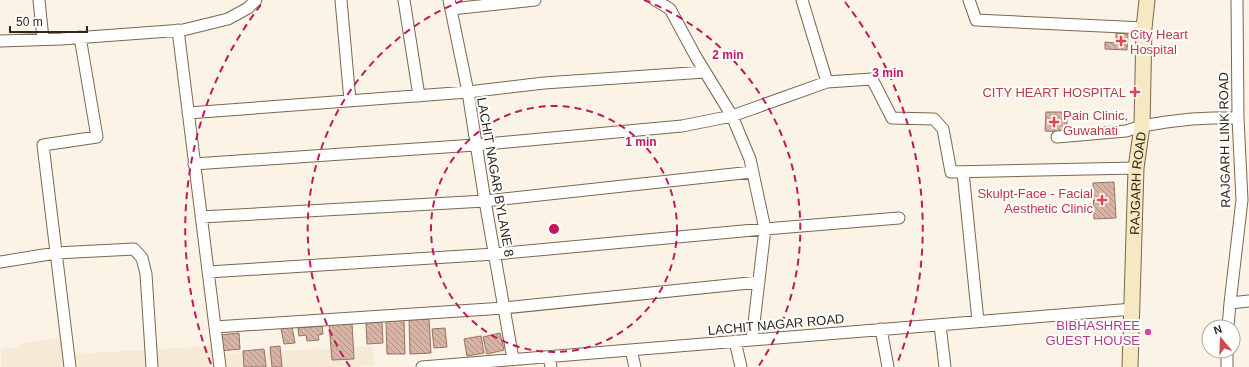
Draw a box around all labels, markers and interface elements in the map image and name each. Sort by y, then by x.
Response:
scale bar [10,8,87,34]
text: 50 m [16,15,43,29]
place label: City Heart Hospital [1130,27,1188,57]
marker: City Heart Hospital [1115,35,1127,47]
text: 2 min [712,48,744,62]
text: 3 min [872,66,904,80]
street label: RAJGARH LINK ROAD [1216,72,1233,208]
place label: CITY HEART HOSPITAL [982,85,1126,100]
marker: CITY HEART HOSPITAL [1129,86,1141,98]
street label: LACHIT NAGAR BYLANE 8 [474,96,517,258]
place label: Pain Clinic, Guwahati [1063,108,1128,138]
marker: Pain Clinic, Guwahati [1048,116,1060,128]
street label: RAJGARH ROAD [1127,131,1149,235]
text: 1 min [625,135,657,149]
place label: Skulpt-Face - Facial Aesthetic Clinic [977,186,1093,216]
marker: Skulpt-Face - Facial Aesthetic Clinic [1096,194,1108,206]
centre of rings [547,222,561,236]
street label: LACHIT NAGAR ROAD [707,311,845,338]
place label: BIBHASHREE GUEST HOUSE [1046,318,1140,348]
north arrow [1201,319,1241,359]
text: N [1212,323,1224,337]
marker: BIBHASHREE GUEST HOUSE [1143,327,1153,337]

